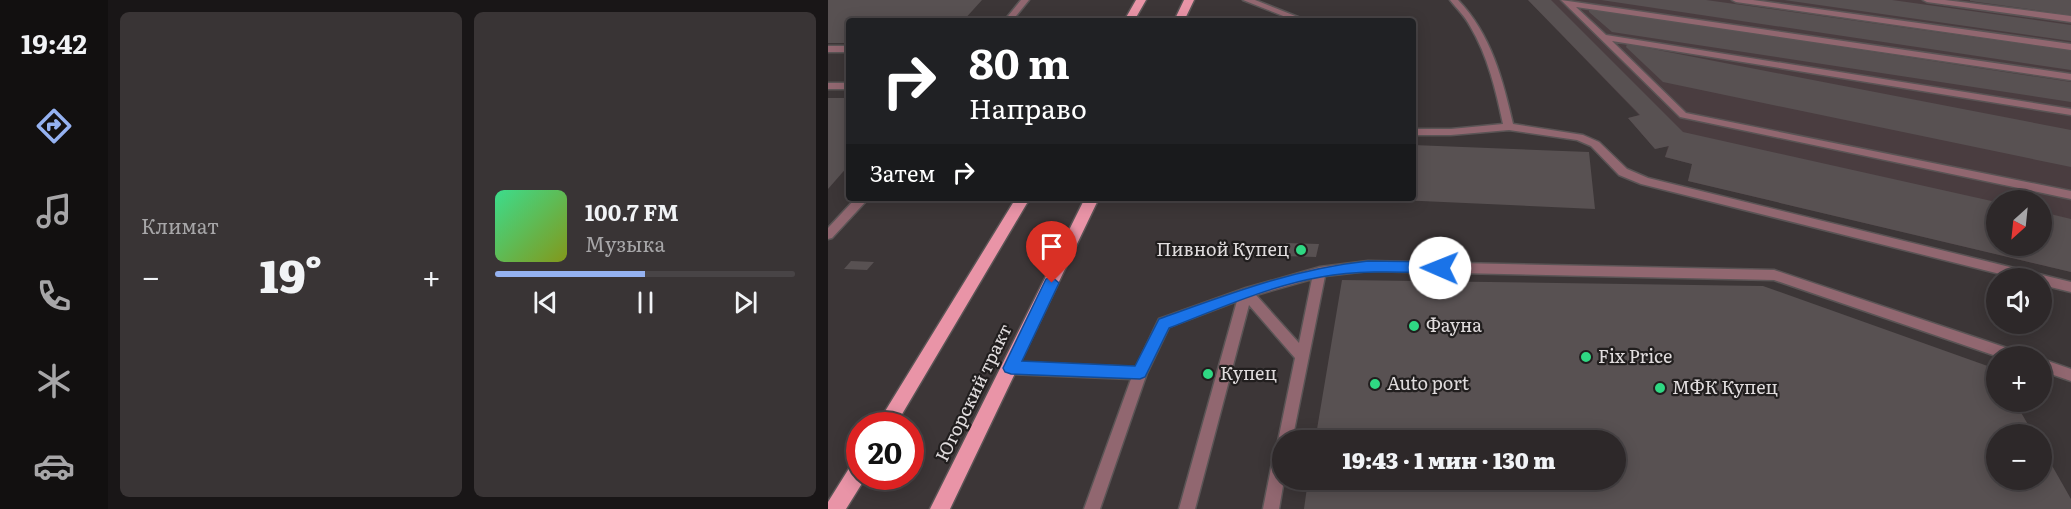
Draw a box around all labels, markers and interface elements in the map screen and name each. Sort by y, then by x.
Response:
text: 19:42 [21,22,87,62]
text: 80 m [969,30,1070,92]
icon: right [870,42,948,120]
text: Направо [969,87,1087,127]
icon: directions [33,105,75,147]
text: Затем [870,156,935,189]
icon: right [947,156,980,189]
icon: music [33,190,75,232]
north arrow [1986,190,2052,256]
map controls [1986,190,2052,490]
text: 100.7 FM [585,195,679,228]
text: Климат [141,210,219,240]
pin [1026,221,1077,283]
text: Музыка [585,228,665,258]
icon: arrive [1035,230,1068,263]
place label: Пивной Купец [1156,235,1289,262]
position arrow [1408,236,1472,300]
text: 19° [260,240,322,307]
marker: Пивной Купец [1294,243,1308,257]
text: − [141,250,160,299]
text: + [422,250,441,299]
button: sound [1986,268,2052,334]
icon: phone [33,275,75,317]
icon: previous [529,286,562,319]
icon: pause [629,286,662,319]
icon: next [729,286,762,319]
place label: Фауна [1426,311,1482,338]
street label: Югорский тракт [928,319,1018,466]
marker: Фауна [1407,319,1421,333]
place label: Fix Price [1598,342,1672,369]
button: + [1986,346,2052,412]
marker: Fix Price [1579,350,1593,364]
place label: Купец [1220,359,1277,386]
icon: climate [33,360,75,402]
marker: Купец [1201,367,1215,381]
place label: Auto port [1387,369,1470,396]
place label: МФК Купец [1672,373,1778,400]
marker: Auto port [1368,377,1382,391]
marker: МФК Купец [1653,381,1667,395]
speed limit sign: 20 [846,412,924,490]
button: − [1986,424,2052,490]
text: 19:43 · 1 мин · 130 m [1343,443,1555,476]
icon: car [33,445,75,487]

